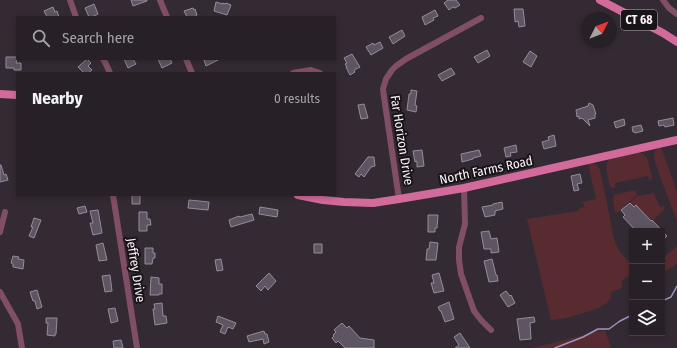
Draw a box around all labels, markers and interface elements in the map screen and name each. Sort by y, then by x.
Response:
road number: CT 68 [621,10,657,30]
north arrow [581,12,617,48]
search box [16,16,336,60]
icon: search [30,27,52,49]
text: Search here [62,29,134,47]
text: Nearby [32,88,83,109]
text: 0 results [274,91,320,106]
street label: Far Horizon Drive [387,94,417,186]
street label: North Farms Road [438,153,534,187]
map controls [629,228,665,336]
button: + [629,228,665,264]
street label: Jeffrey Drive [124,237,148,303]
button: − [629,264,665,300]
button: layers [629,300,665,336]

